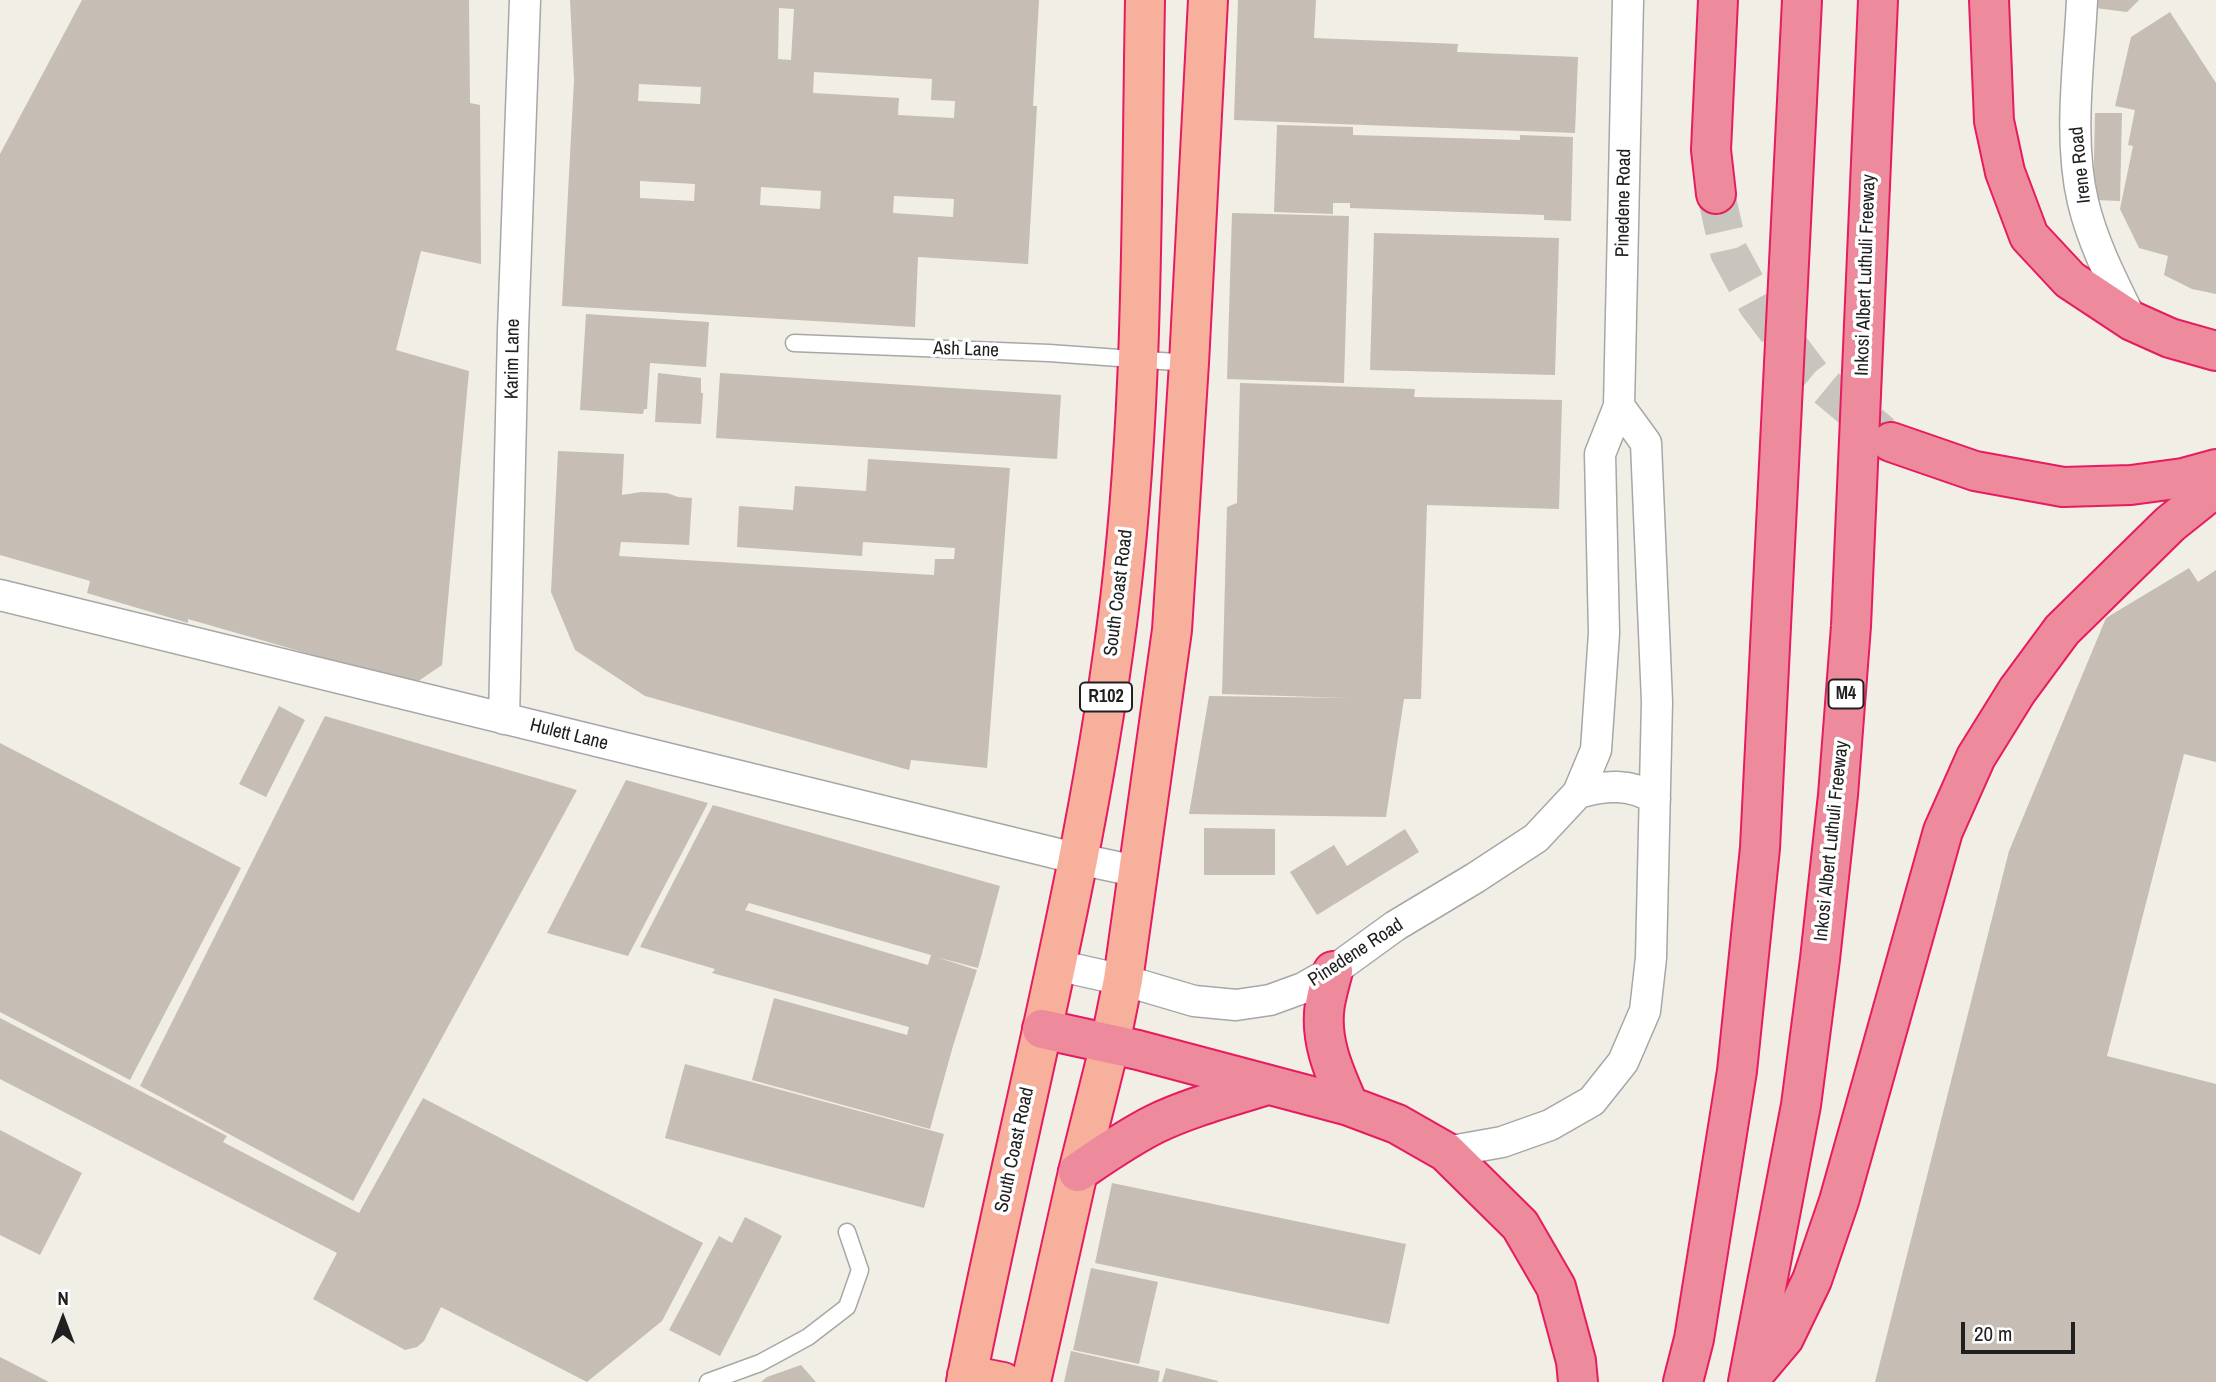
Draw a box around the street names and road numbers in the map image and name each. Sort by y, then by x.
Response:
street label: Irene Road [2066,125,2096,205]
street label: Pinedene Road [1612,149,1636,257]
street label: Inkosi Albert Luthuli Freeway [1851,174,1881,376]
street label: Karim Lane [501,319,525,399]
street label: Ash Lane [933,337,999,363]
street label: South Coast Road [1100,528,1138,658]
road number: M4 [1828,680,1864,708]
road number: R102 [1080,682,1132,712]
street label: Hulett Lane [528,714,610,756]
street label: Inkosi Albert Luthuli Freeway [1810,739,1854,943]
street label: Pinedene Road [1304,914,1408,992]
street label: South Coast Road [991,1085,1039,1215]

